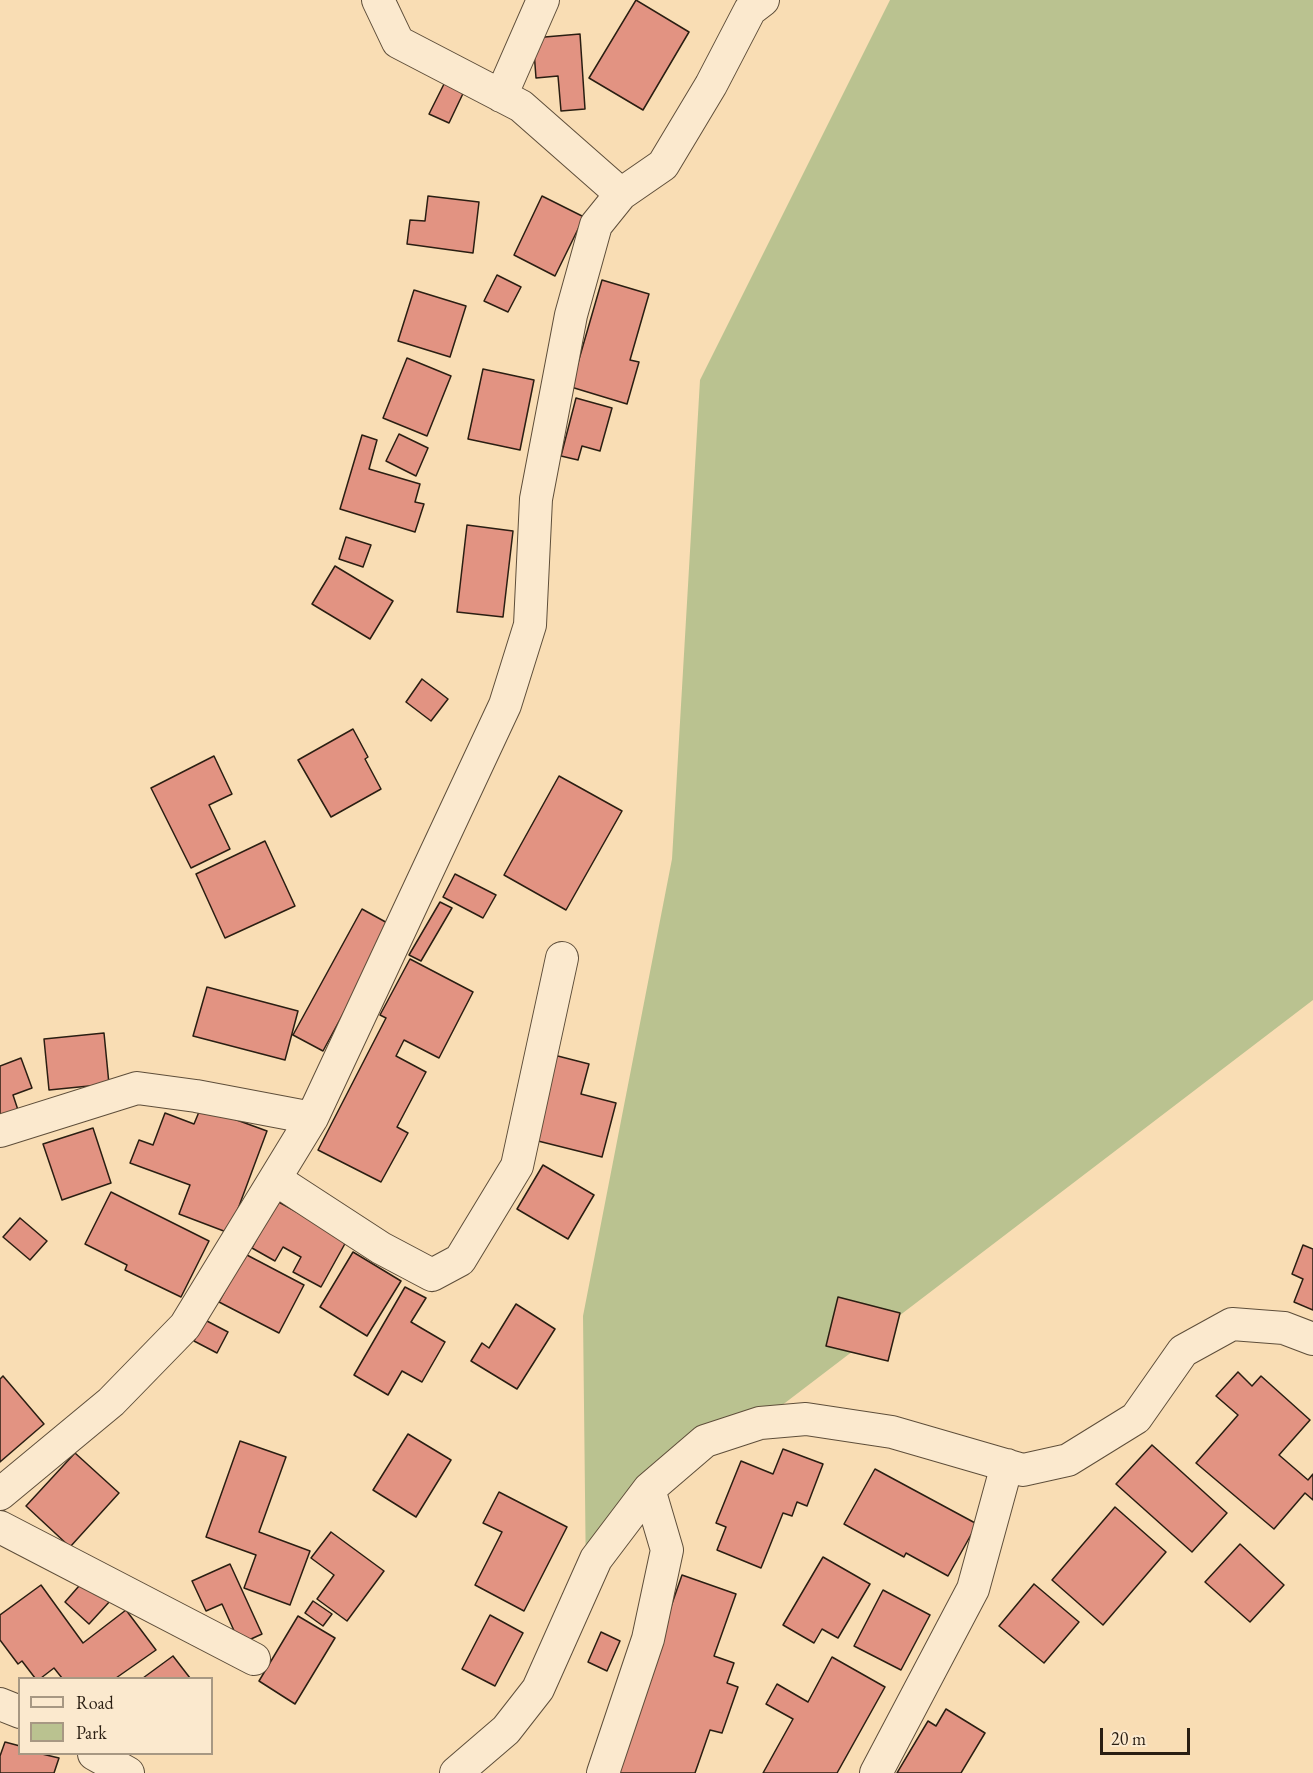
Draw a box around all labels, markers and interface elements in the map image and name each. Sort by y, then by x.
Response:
legend [18,1677,213,1755]
text: Road [76,1691,114,1714]
scale bar [1103,1716,1193,1754]
text: Park [76,1721,107,1744]
text: 20 m [1111,1727,1146,1750]

